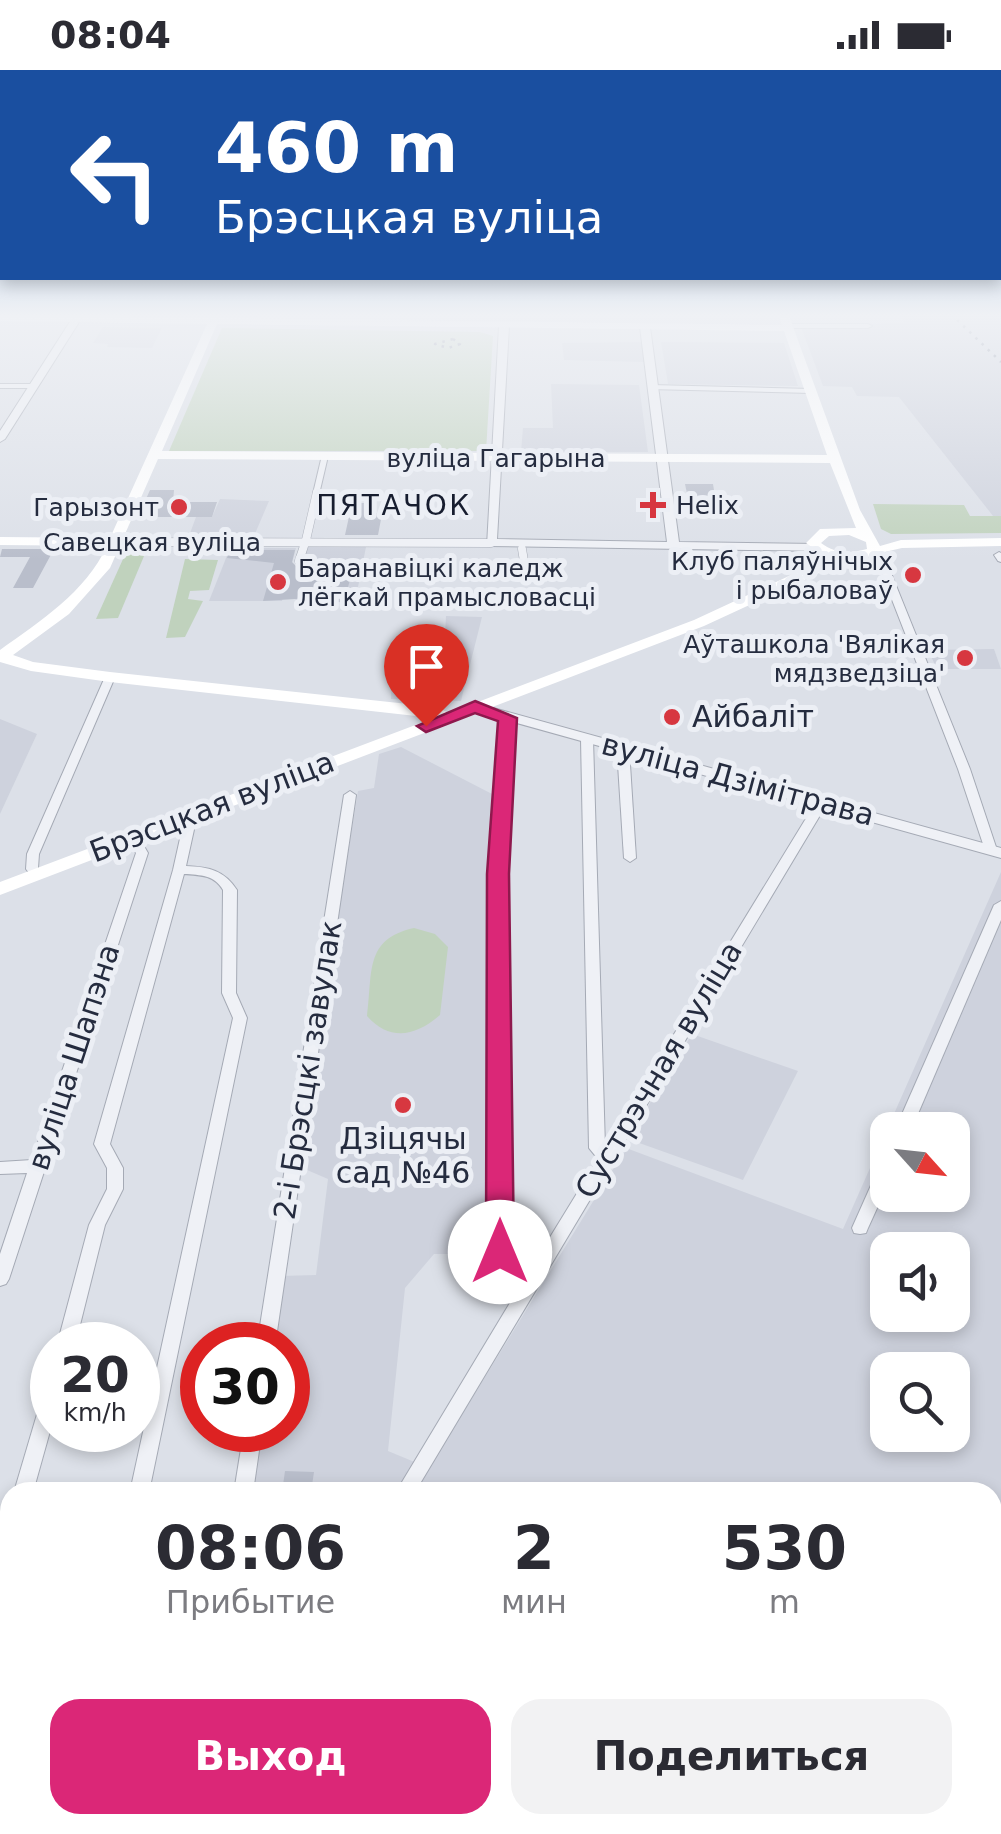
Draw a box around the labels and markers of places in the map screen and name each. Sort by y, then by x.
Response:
place label: Helix [676,491,739,520]
marker: Helix [640,492,666,518]
place label: Гарызонт [33,493,159,522]
marker: Гарызонт [168,496,190,518]
place label: Клуб паляўнічых і рыбаловаў [671,547,893,605]
place label: Баранавіцкі каледж лёгкай прамысловасці [298,554,596,612]
marker: Клуб паляўнічых і рыбаловаў [902,564,924,586]
marker: Баранавіцкі каледж лёгкай прамысловасці [267,571,289,593]
pin [384,624,469,727]
place label: Аўташкола 'Вялікая мядзведзіца' [683,630,945,688]
marker: Аўташкола 'Вялікая мядзведзіца' [954,647,976,669]
place label: Айбаліт [692,699,814,734]
marker: Айбаліт [661,706,683,728]
marker: Дзіцячы сад №46 [392,1094,414,1116]
place label: Дзіцячы сад №46 [336,1121,470,1190]

